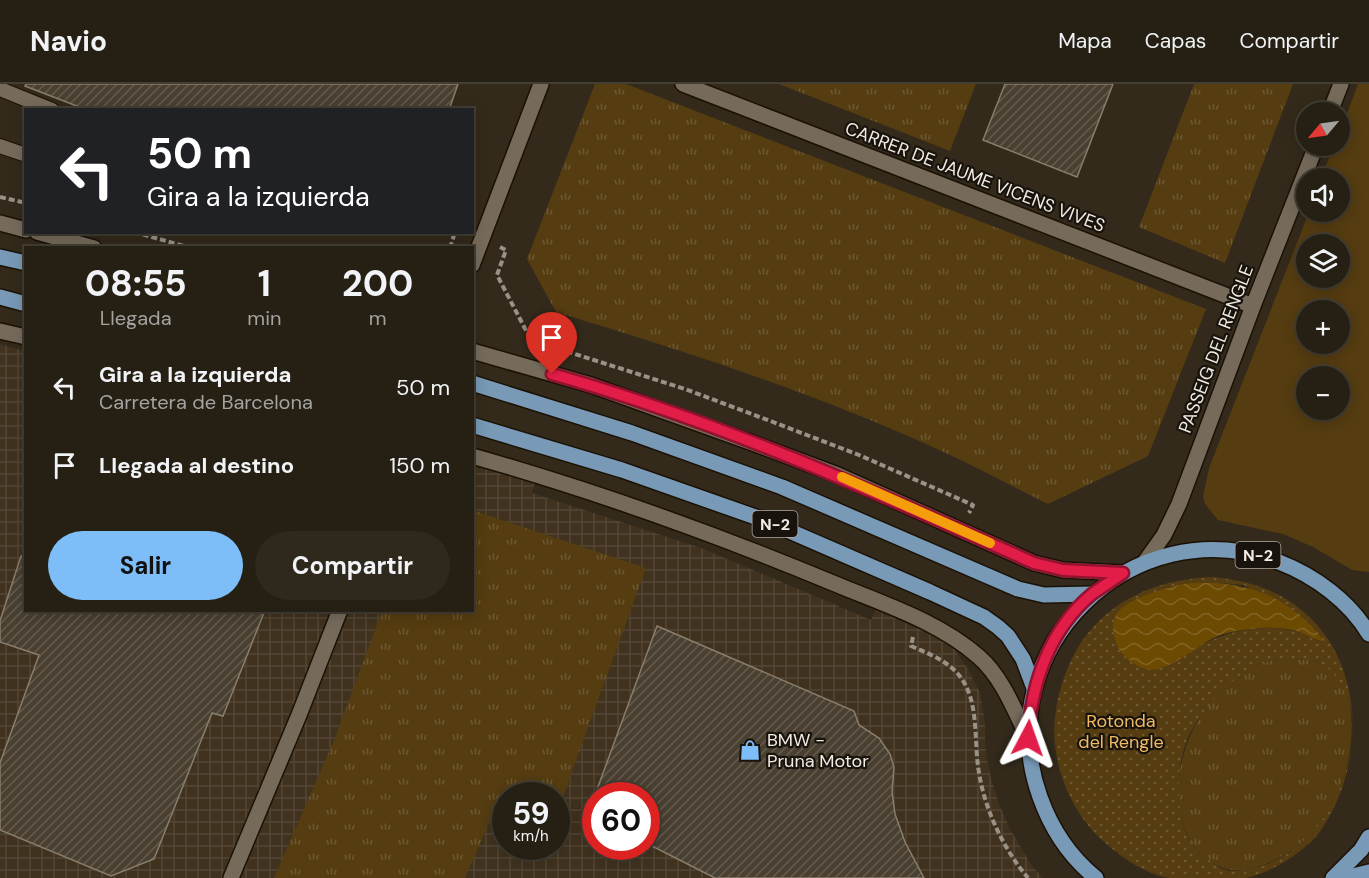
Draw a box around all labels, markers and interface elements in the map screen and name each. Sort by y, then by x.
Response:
text: Navio [30,23,107,60]
text: Mapa [1058,27,1112,55]
text: Capas [1145,27,1206,55]
text: Compartir [1239,27,1339,55]
north arrow [1296,102,1350,156]
map controls [1296,102,1350,420]
street label: CARRER DE JAUME VICENS VIVES [842,116,1108,238]
text: 50 m [147,126,252,181]
icon: left [48,132,126,210]
button: sound [1296,168,1350,222]
text: Gira a la izquierda [147,179,370,214]
button: layers [1296,234,1350,288]
text: 08:55 [85,260,187,307]
text: 1 [258,260,271,307]
text: 200 [342,260,413,307]
street label: PASSEIG DEL RENGLE [1173,262,1259,436]
button: + [1296,300,1350,354]
text: Llegada [100,305,172,331]
text: min [247,305,281,331]
text: m [369,305,387,331]
pin [526,312,577,374]
icon: arrive [535,321,568,354]
text: Gira a la izquierda [99,360,291,389]
button: − [1296,366,1350,420]
icon: left [48,371,81,404]
text: 50 m [396,373,450,402]
text: Carretera de Barcelona [99,389,313,415]
icon: arrive [48,449,81,482]
text: Llegada al destino [99,451,294,480]
text: 150 m [389,451,450,480]
road number: N-2 [752,511,798,537]
button: Salir [48,531,243,600]
button: Compartir [255,531,450,600]
road number: N-2 [1236,542,1280,568]
position arrow [996,706,1060,770]
park label: Rotonda del Rengle [1078,709,1164,754]
place label: BMW - Pruna Motor [767,728,869,773]
shop icon: BMW - Pruna Motor [738,738,762,762]
speed limit sign: 60 [582,782,660,860]
text: 59 [513,794,550,833]
text: km/h [513,826,549,846]

